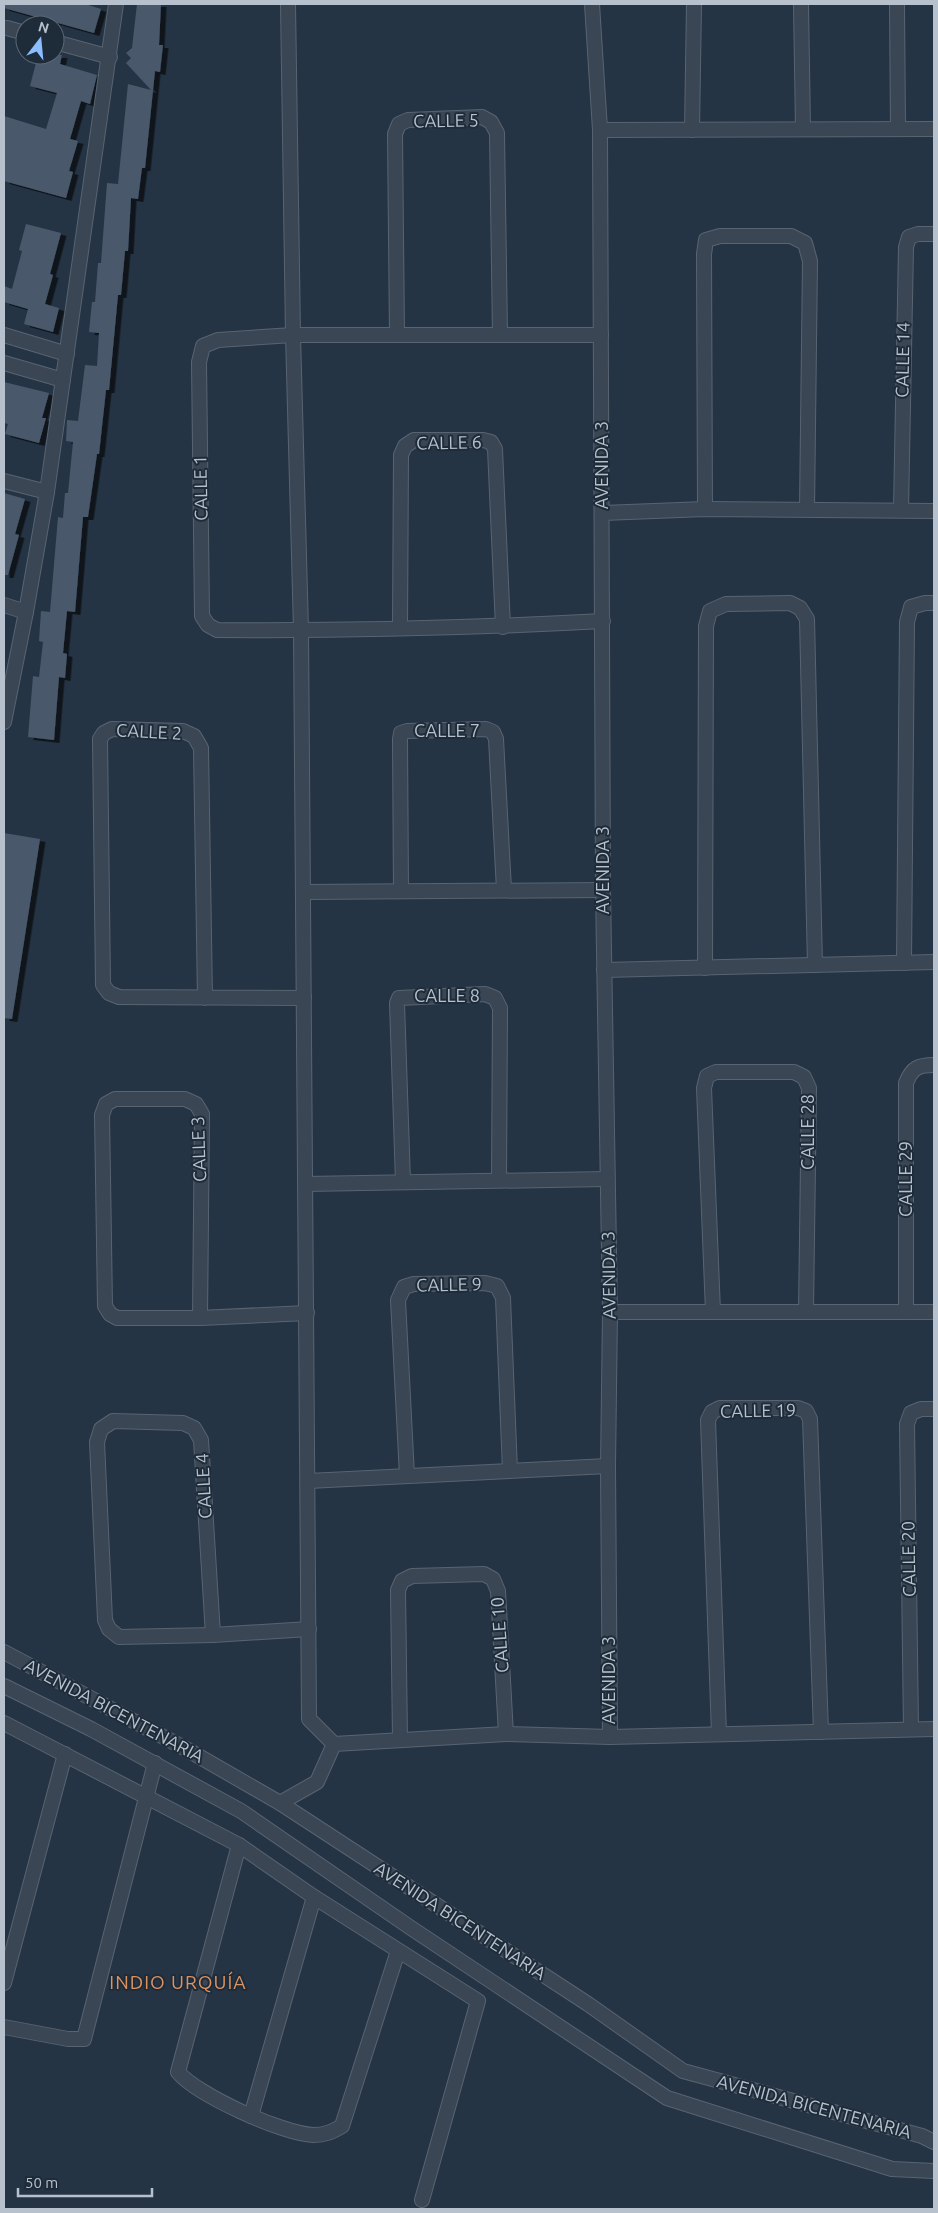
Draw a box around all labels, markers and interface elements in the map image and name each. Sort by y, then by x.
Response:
north arrow [15,15,65,65]
text: N [36,18,51,37]
street label: CALLE 5 [413,109,479,131]
street label: CALLE 14 [891,322,913,398]
street label: AVENIDA 3 [591,421,611,509]
street label: CALLE 6 [416,431,482,453]
street label: CALLE 1 [189,455,211,521]
street label: CALLE 2 [116,719,182,743]
street label: CALLE 7 [414,720,480,740]
street label: AVENIDA 3 [592,826,612,914]
street label: CALLE 8 [414,985,480,1005]
street label: CALLE 28 [797,1094,817,1170]
street label: CALLE 3 [187,1116,209,1182]
street label: CALLE 29 [895,1141,915,1217]
street label: AVENIDA 3 [597,1231,619,1319]
street label: CALLE 9 [416,1273,482,1295]
street label: CALLE 19 [720,1399,796,1421]
street label: CALLE 4 [191,1453,215,1519]
street label: CALLE 20 [897,1521,919,1597]
street label: CALLE 10 [486,1596,512,1674]
street label: AVENIDA 3 [598,1636,618,1724]
street label: AVENIDA BICENTENARIA [21,1654,208,1766]
street label: AVENIDA BICENTENARIA [371,1857,550,1983]
district label: INDIO URQUÍA [109,1971,247,1993]
street label: AVENIDA BICENTENARIA [715,2070,914,2142]
scale bar [18,2166,151,2198]
text: 50 m [25,2174,58,2191]

